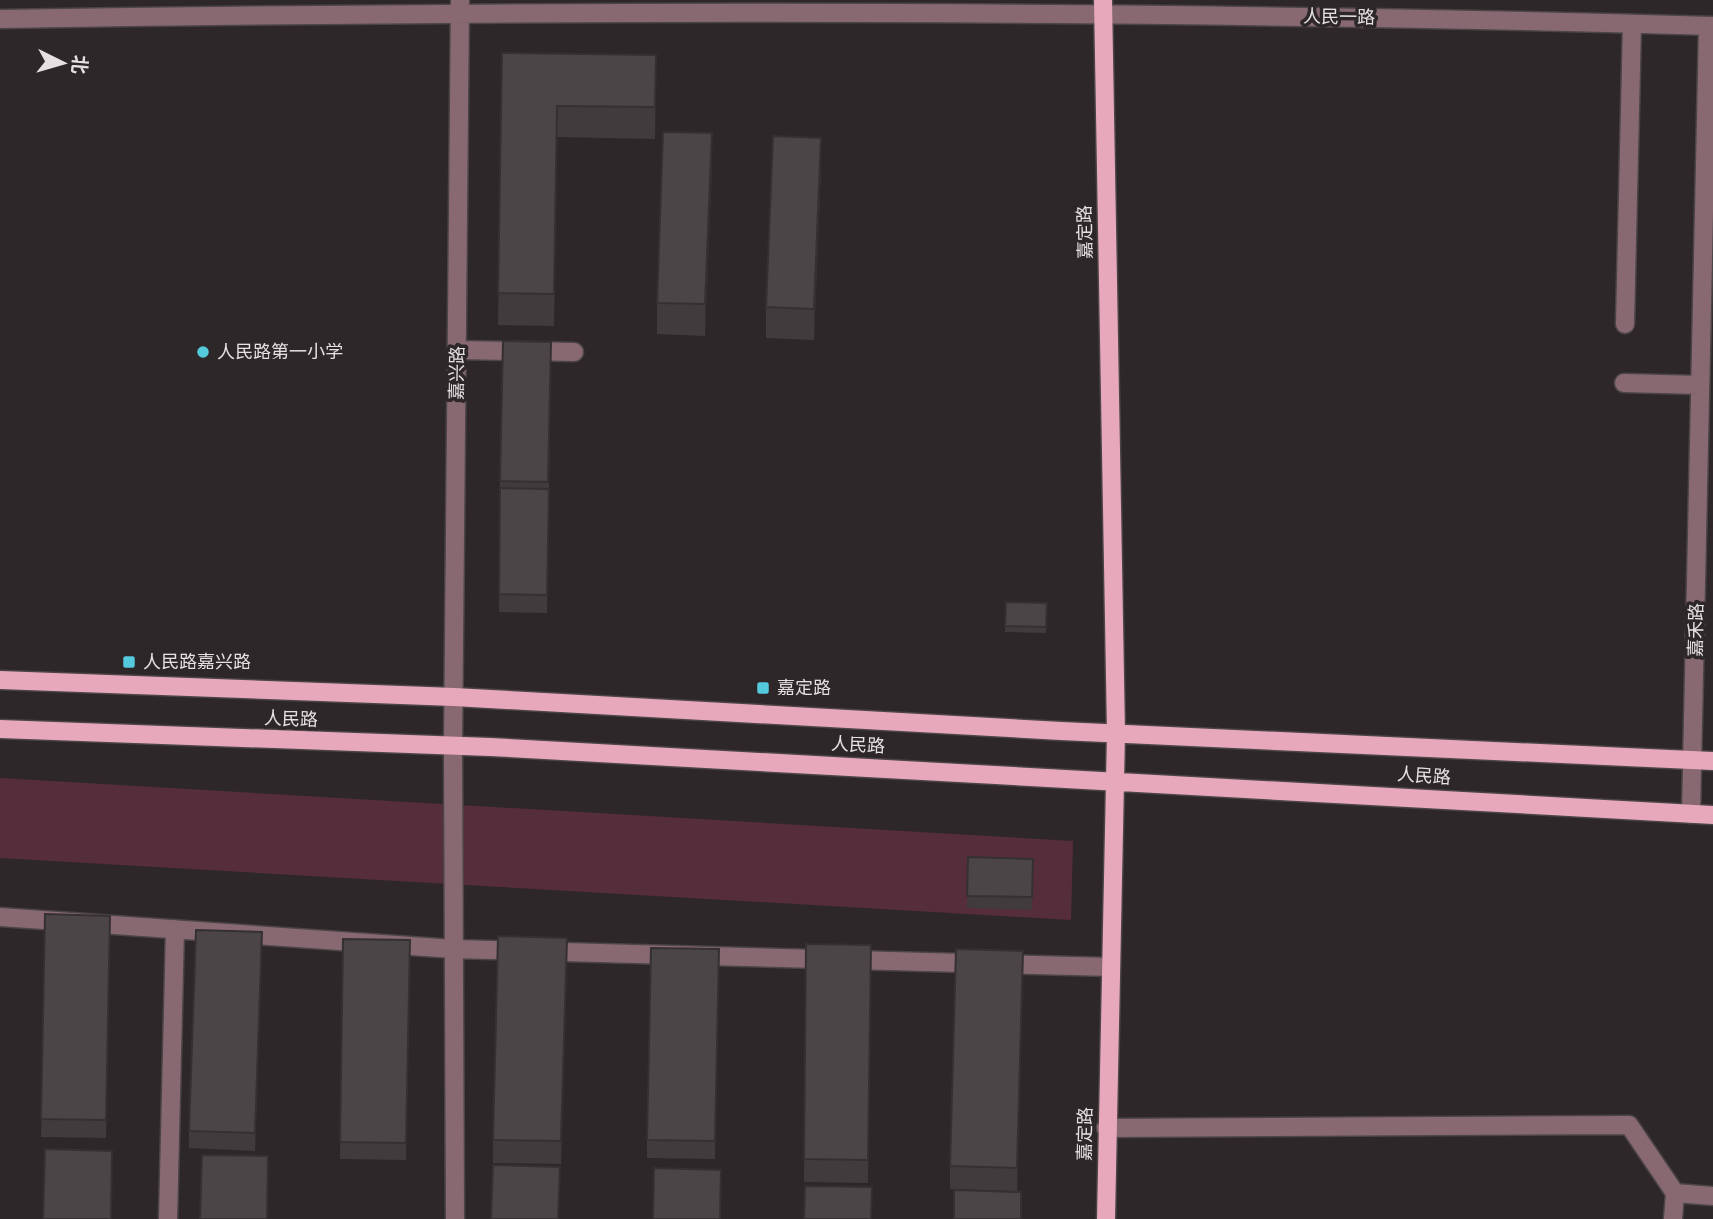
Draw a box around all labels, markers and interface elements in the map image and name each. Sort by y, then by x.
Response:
street label: 人民一路 [1303,5,1375,29]
north arrow [28,28,98,98]
text: 北 [67,54,92,75]
street label: 嘉定路 [1074,205,1096,259]
place label: 人民路第一小学 [217,341,343,363]
marker: 人民路第一小学 [195,344,211,360]
street label: 嘉兴路 [446,346,468,400]
street label: 嘉禾路 [1685,603,1707,657]
place label: 人民路嘉兴路 [143,651,251,673]
marker: 人民路嘉兴路 [121,654,137,670]
place label: 嘉定路 [777,677,831,699]
marker: 嘉定路 [755,680,771,696]
street label: 人民路 [264,707,318,731]
street label: 人民路 [830,733,886,757]
street label: 人民路 [1396,763,1452,789]
street label: 嘉定路 [1074,1107,1096,1161]

